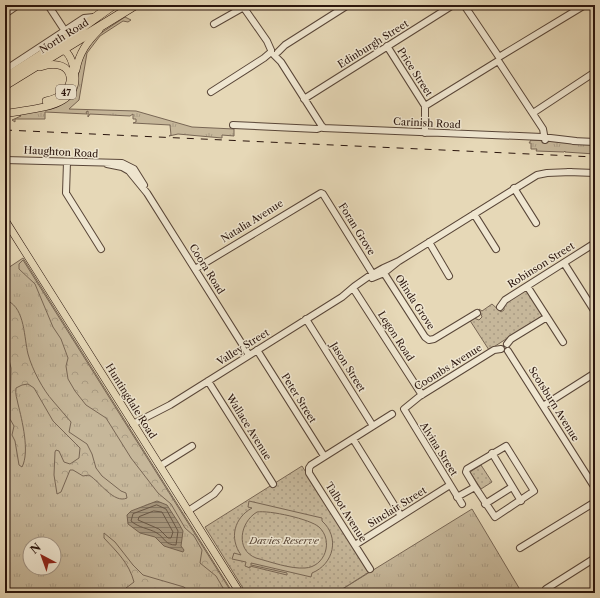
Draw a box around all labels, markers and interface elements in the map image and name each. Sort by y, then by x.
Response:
street label: North Road [37,16,91,56]
street label: Edinburgh Street [335,17,411,71]
street label: Price Street [394,45,436,99]
road number: 47 [56,85,76,99]
street label: Carinish Road [393,115,461,131]
street label: Haughton Road [23,144,99,160]
street label: Natalia Avenue [218,196,286,245]
street label: Foran Grove [336,200,378,258]
street label: Robinson Street [505,239,577,291]
street label: Coora Road [186,242,228,296]
street label: Olinda Grove [392,272,438,332]
street label: Legon Road [375,308,417,364]
street label: Valley Street [214,326,272,369]
street label: Jason Street [326,338,369,395]
street label: Coombs Avenue [412,341,485,393]
street label: Huntingdale Road [103,361,159,441]
street label: Scotsburn Avenue [526,364,582,444]
street label: Peter Street [279,371,320,426]
street label: Wallace Avenue [223,391,275,463]
street label: Alvina Street [417,419,461,479]
street label: Talbot Avenue [322,480,370,545]
street label: Sinclair Street [365,484,429,530]
park label: Davies Reserve [248,534,320,547]
north arrow [22,536,62,576]
text: N [27,540,44,557]

